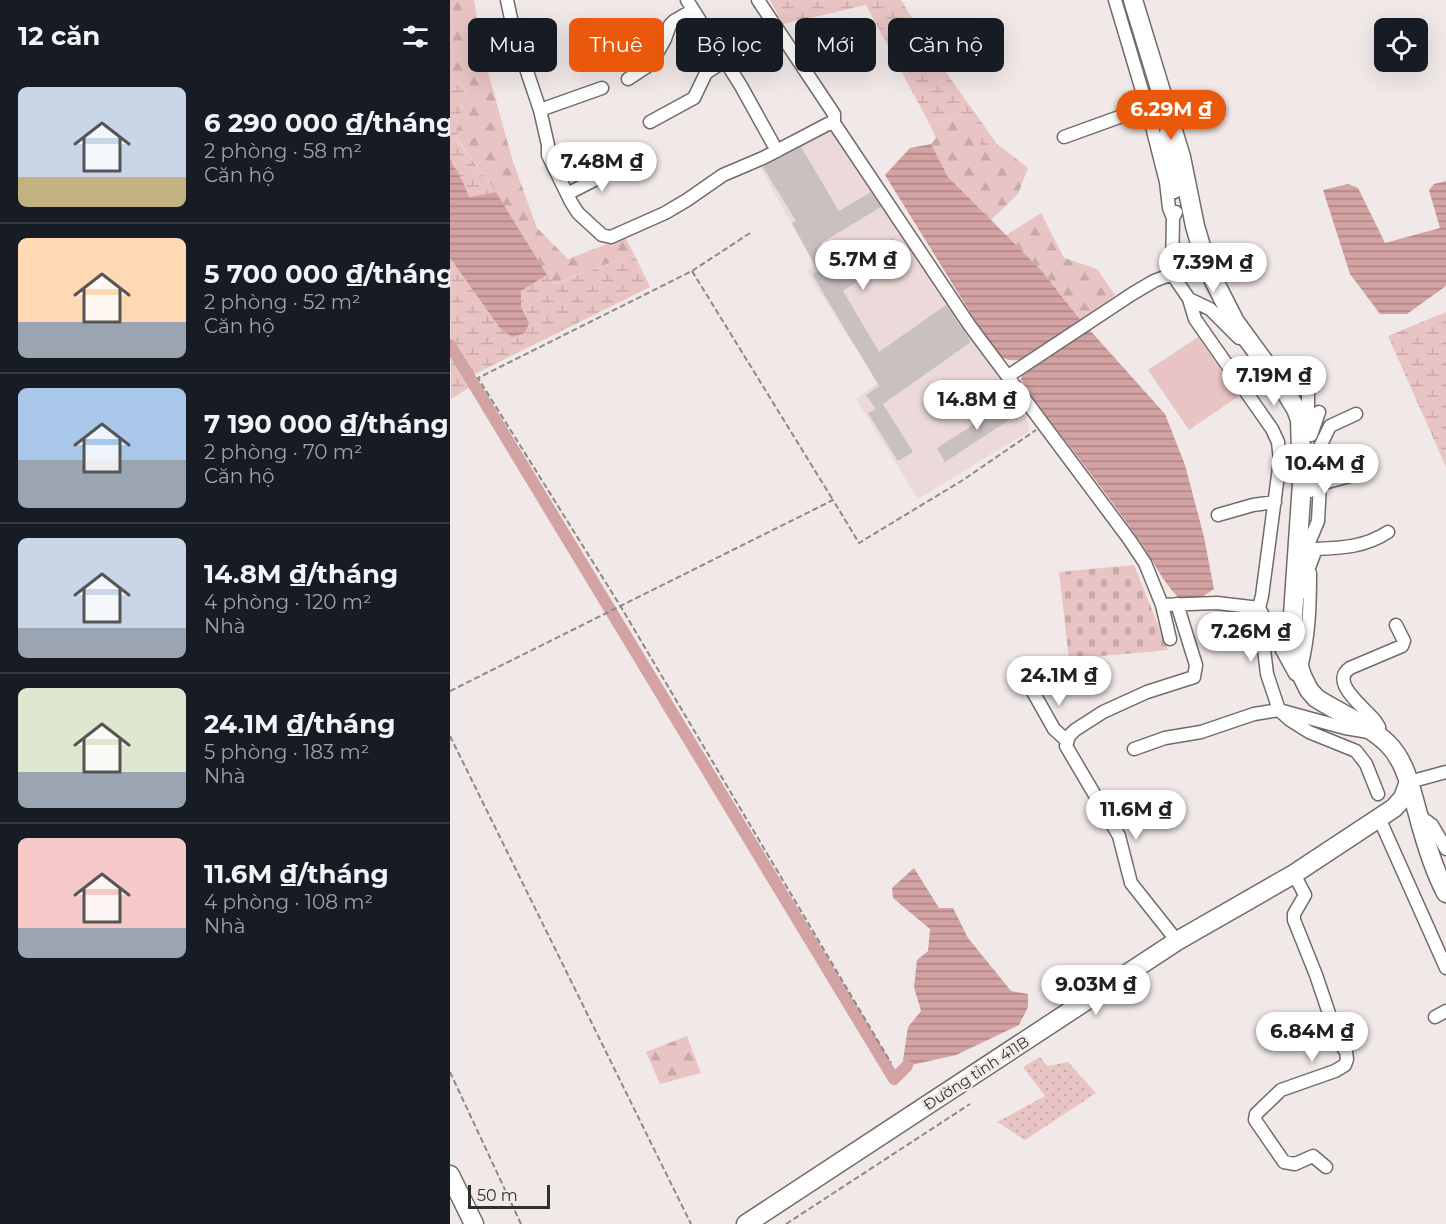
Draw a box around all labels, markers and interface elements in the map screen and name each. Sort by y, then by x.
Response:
chip: Mua [468,18,557,72]
chip: Thuê [569,18,664,72]
chip: Bộ lọc [676,18,783,72]
chip: Mới [795,18,876,72]
chip: Căn hộ [888,18,1004,72]
map controls [1374,18,1428,72]
button: locate [1374,18,1428,72]
text: 12 căn [18,20,100,52]
icon: filters [399,20,432,53]
pin: 6.29M ₫ [1116,90,1226,141]
text: 6.29M ₫ [1130,97,1212,121]
text: 6 290 000 ₫/tháng [204,107,454,139]
icon: home [66,111,138,183]
text: 2 phòng · 58 m² [204,139,362,163]
pin: 7.48M ₫ [547,142,657,193]
text: 7.48M ₫ [561,149,643,173]
text: Căn hộ [204,163,275,187]
pin: 5.7M ₫ [814,240,912,291]
pin: 7.39M ₫ [1158,243,1268,294]
text: 5.7M ₫ [829,247,897,271]
text: 7.39M ₫ [1173,250,1253,274]
text: 5 700 000 ₫/tháng [204,258,455,290]
icon: home [66,262,138,334]
text: 2 phòng · 52 m² [204,290,361,314]
text: Căn hộ [204,314,275,338]
pin: 7.19M ₫ [1219,356,1329,407]
text: 7.19M ₫ [1236,363,1312,387]
pin: 14.8M ₫ [922,380,1032,431]
text: 14.8M ₫ [937,387,1017,411]
text: 7 190 000 ₫/tháng [204,408,449,440]
icon: home [66,412,138,484]
text: 2 phòng · 70 m² [204,440,363,464]
pin: 10.4M ₫ [1270,444,1380,495]
text: 10.4M ₫ [1286,451,1364,475]
text: Căn hộ [204,464,275,488]
text: 14.8M ₫/tháng [204,558,398,590]
icon: home [66,562,138,634]
text: 4 phòng · 120 m² [204,590,372,614]
pin: 7.26M ₫ [1196,612,1306,663]
text: Nhà [204,614,246,638]
text: 7.26M ₫ [1211,619,1291,643]
pin: 24.1M ₫ [1004,656,1114,707]
text: 24.1M ₫ [1020,663,1098,687]
text: 24.1M ₫/tháng [204,708,395,740]
icon: home [66,712,138,784]
text: 5 phòng · 183 m² [204,740,369,764]
text: Nhà [204,764,246,788]
pin: 11.6M ₫ [1081,790,1191,841]
text: 11.6M ₫ [1100,797,1172,821]
text: 11.6M ₫/tháng [204,858,389,890]
icon: home [66,862,138,934]
text: 4 phòng · 108 m² [204,890,373,914]
text: Nhà [204,914,246,938]
pin: 9.03M ₫ [1041,965,1151,1016]
text: 9.03M ₫ [1055,972,1137,996]
pin: 6.84M ₫ [1257,1012,1367,1063]
text: 6.84M ₫ [1270,1019,1354,1043]
street label: Đường tỉnh 411B [920,1032,1032,1114]
scale bar [468,1182,550,1210]
text: 50 m [477,1186,518,1205]

